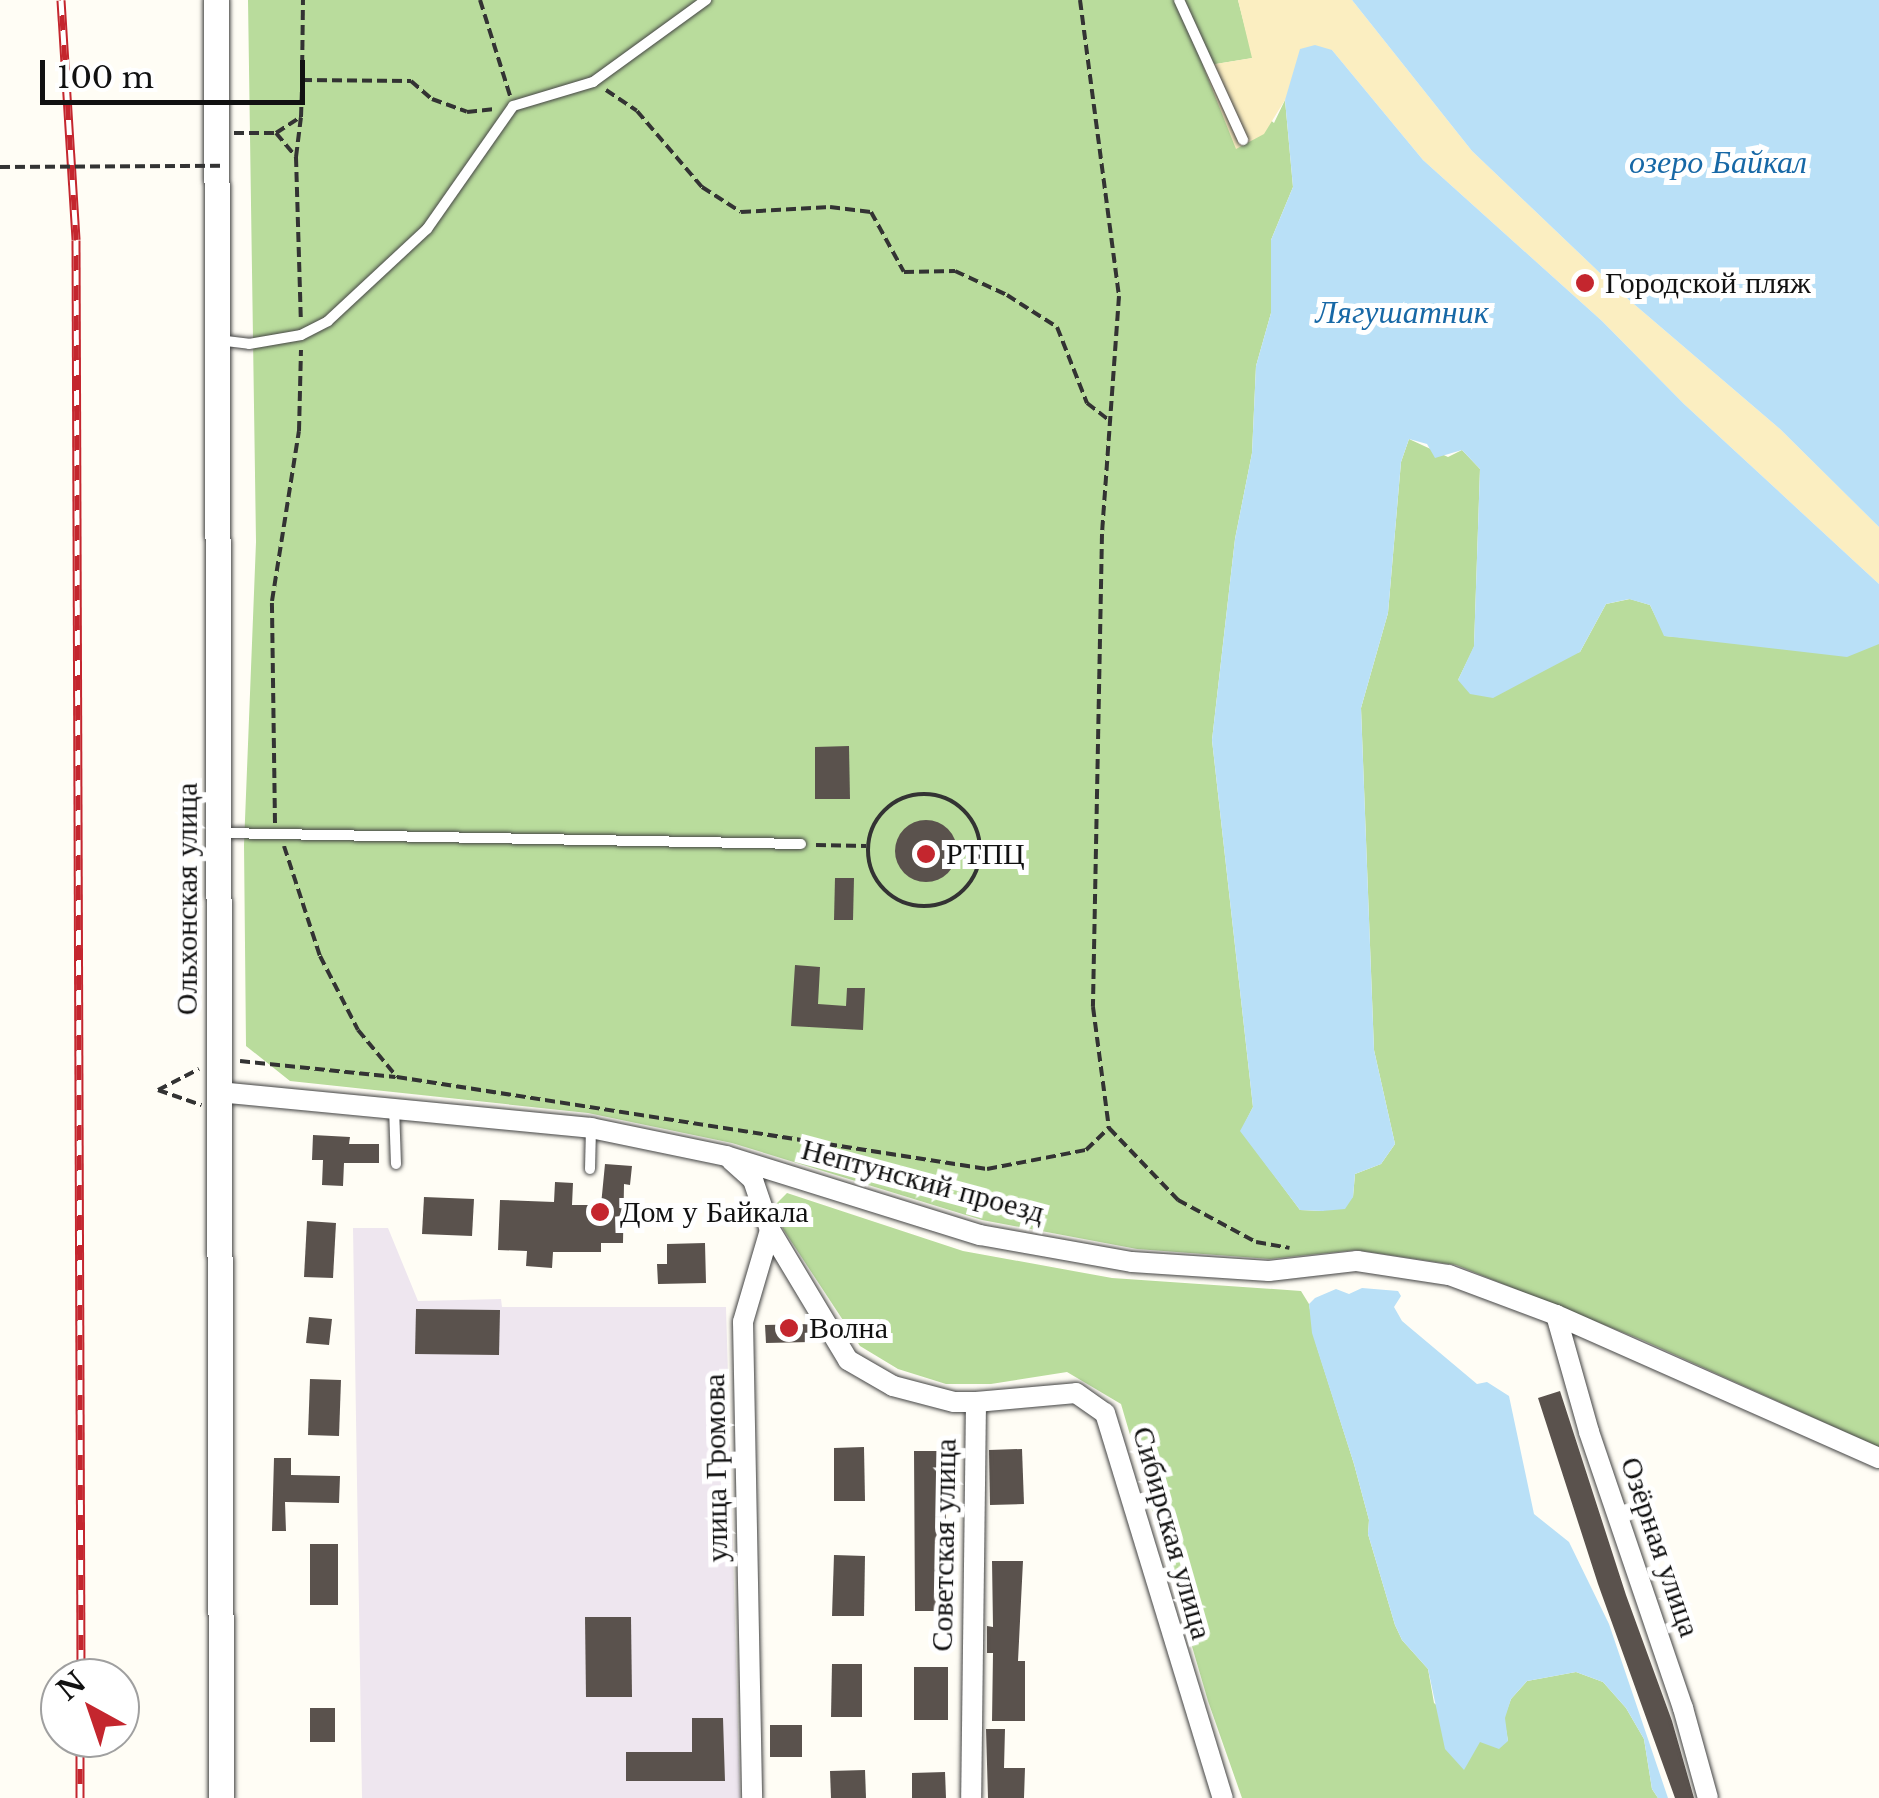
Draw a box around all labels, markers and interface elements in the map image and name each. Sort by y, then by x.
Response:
scale bar [45,40,310,102]
text: 100 m [57,59,154,96]
water label: озеро Байкал [1629,143,1807,181]
place label: Городской пляж [1605,265,1811,301]
marker: Городской пляж [1574,272,1596,294]
water label: Лягушатник [1315,293,1489,331]
street label: Ольхонская улица [169,783,205,1015]
place label: РТПЦ [946,836,1025,872]
marker: РТПЦ [915,843,937,865]
street label: Нептунский проезд [798,1131,1048,1231]
place label: Дом у Байкала [620,1194,809,1230]
marker: Дом у Байкала [589,1201,611,1223]
place label: Волна [809,1310,888,1346]
marker: Волна [778,1317,800,1339]
street label: улица Громова [696,1373,736,1563]
street label: Сибирская улица [1124,1422,1220,1644]
street label: Советская улица [924,1438,964,1652]
street label: Озёрная улица [1612,1452,1708,1642]
north arrow [40,1658,140,1758]
text: N [50,1664,93,1708]

